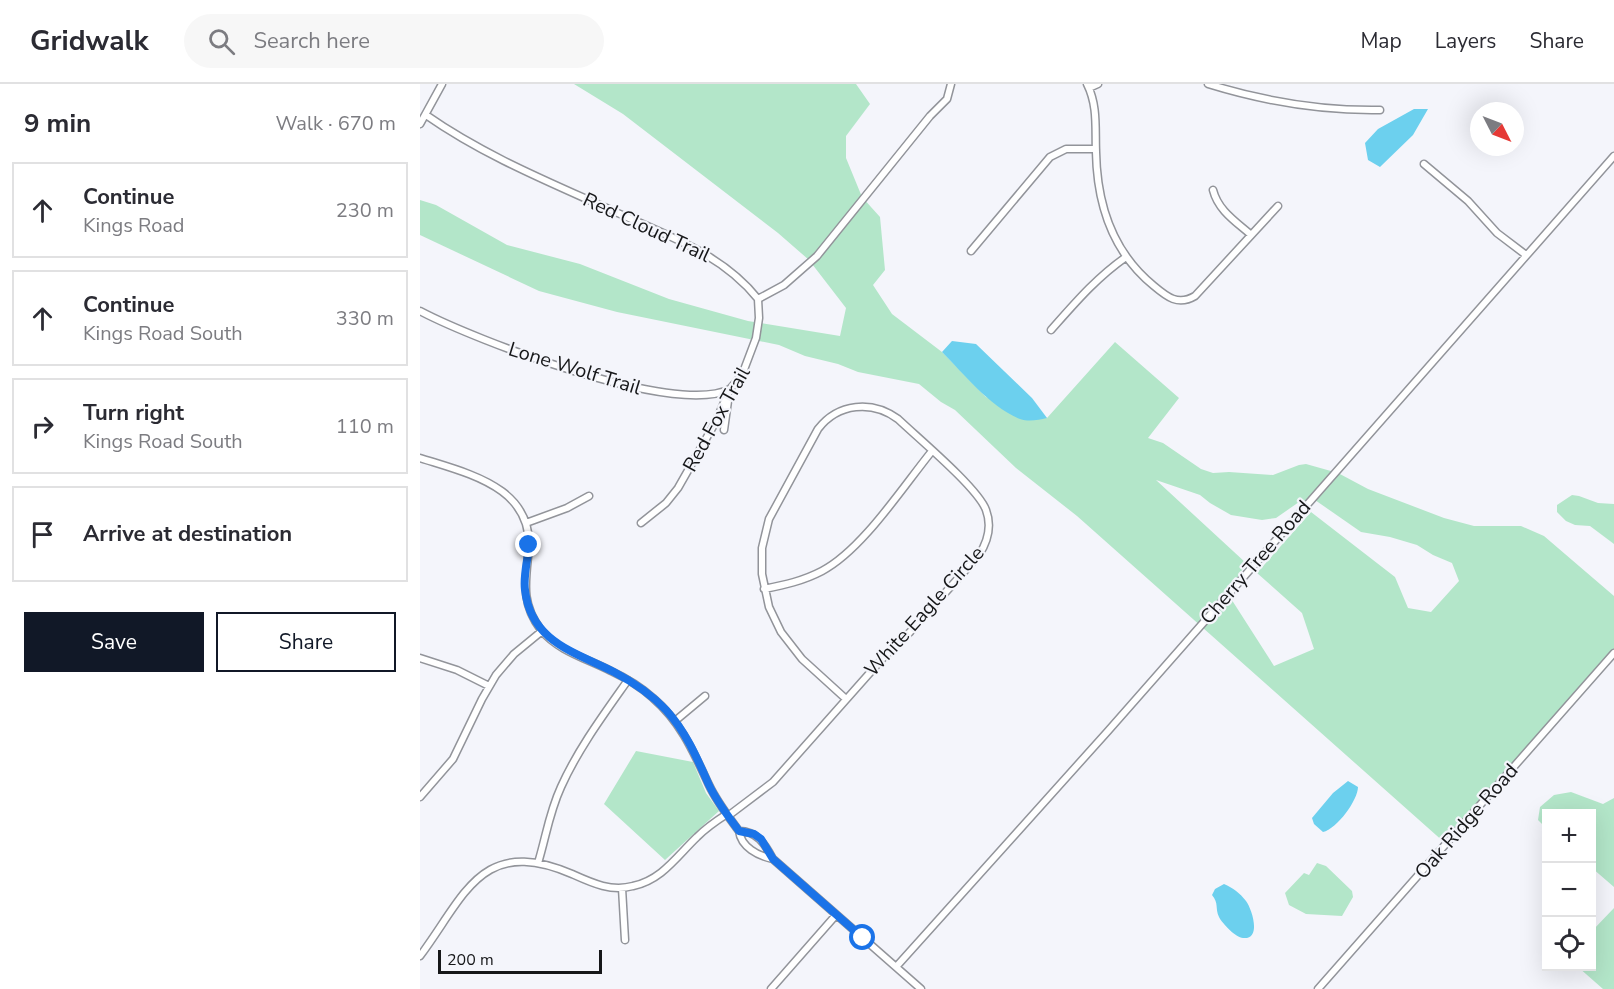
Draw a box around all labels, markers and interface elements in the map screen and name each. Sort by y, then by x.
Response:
search box [184,14,604,68]
text: Gridwalk [30,22,148,60]
icon: search [205,25,238,58]
text: Search here [253,26,370,56]
text: Map [1360,27,1402,55]
text: Layers [1435,27,1496,55]
text: Share [1529,27,1584,55]
north arrow [1470,102,1524,156]
text: 9 min [24,106,91,141]
text: Walk · 670 m [276,110,396,137]
text: Continue [83,182,174,212]
street label: Red Cloud Trail [579,186,715,269]
icon: ahead [26,194,59,227]
text: 230 m [336,197,394,224]
text: Kings Road [83,212,185,239]
text: Continue [83,290,174,320]
icon: ahead [26,302,59,335]
text: 330 m [336,305,394,332]
text: Kings Road South [83,320,243,347]
street label: Lone Wolf Trail [505,335,645,401]
street label: Red Fox Trail [676,362,757,477]
text: Turn right [83,398,184,428]
icon: right [26,410,59,443]
text: 110 m [336,413,394,440]
text: Kings Road South [83,428,243,455]
street label: Cherry Tree Road [1194,494,1317,630]
icon: arrive [26,518,59,551]
text: Arrive at destination [83,519,292,549]
route end [515,531,541,557]
street label: White Eagle Circle [858,540,990,682]
button: Save [24,612,204,672]
button: Share [216,612,396,672]
street label: Oak Ridge Road [1409,758,1524,885]
map controls [1542,809,1596,971]
button: + [1542,809,1596,863]
button: − [1542,863,1596,917]
button: locate [1542,917,1596,971]
route start [849,924,875,950]
scale bar [438,947,602,974]
text: 200 m [447,949,494,971]

